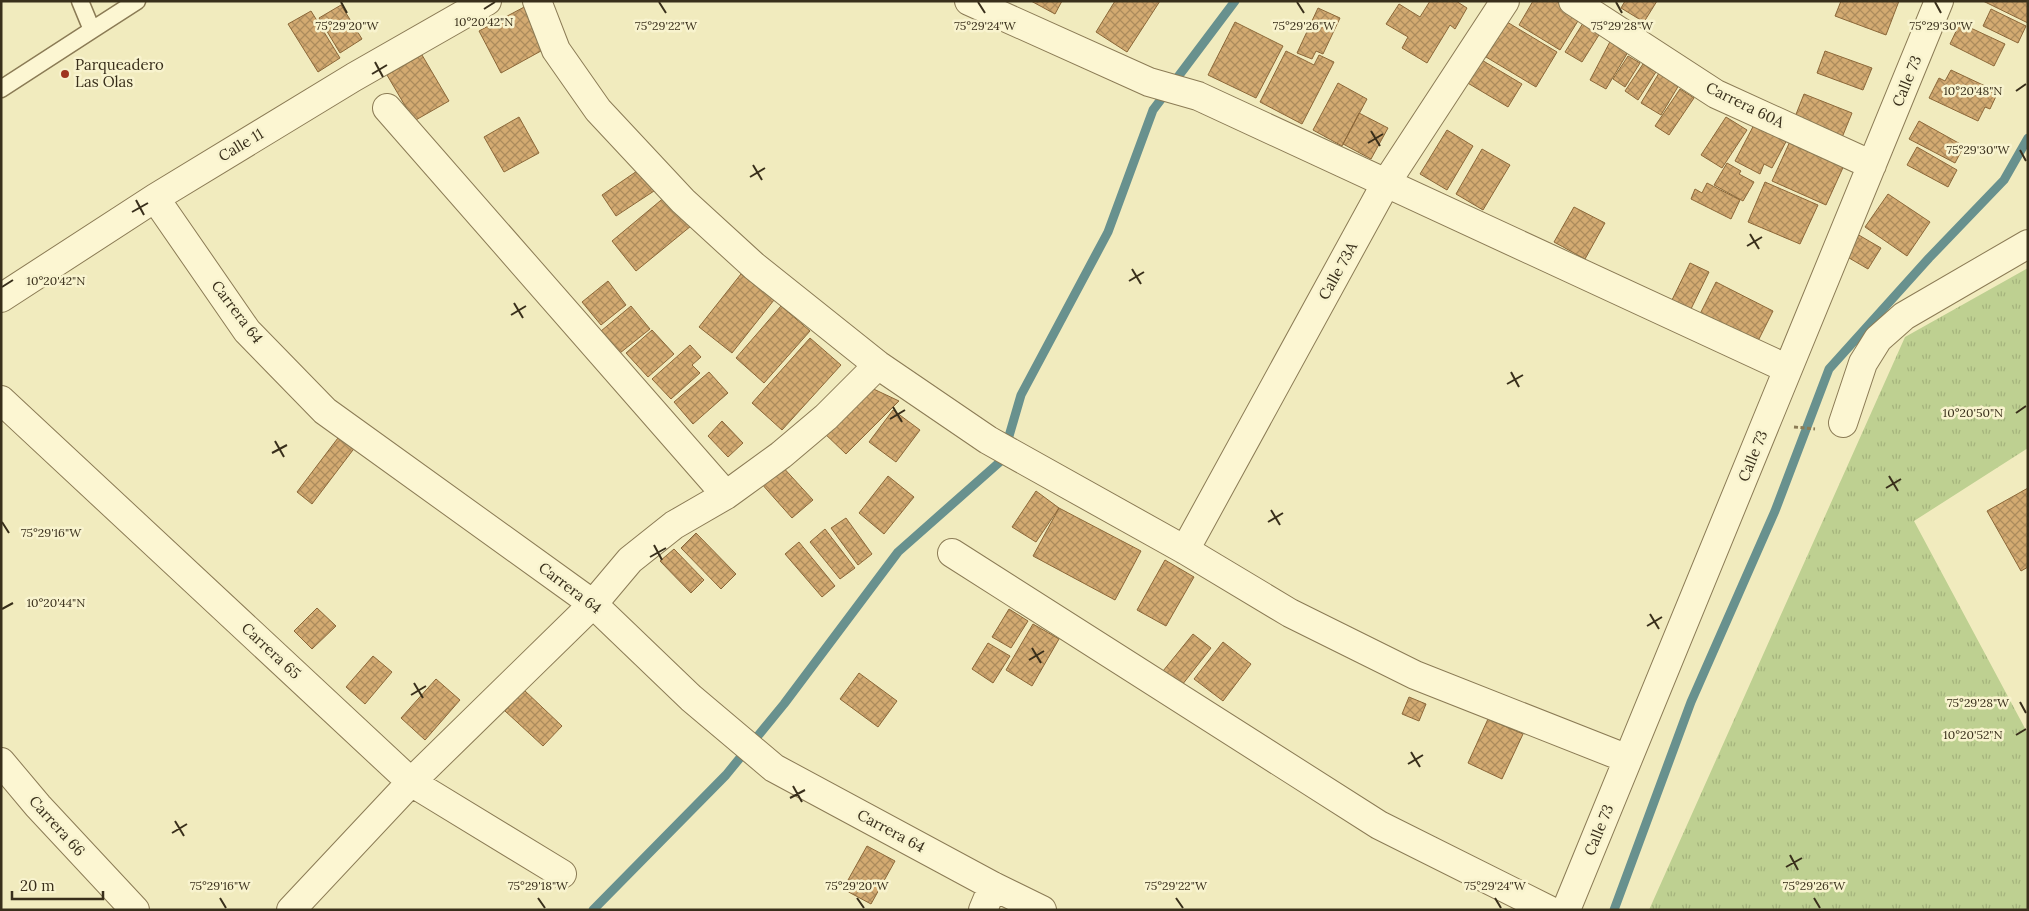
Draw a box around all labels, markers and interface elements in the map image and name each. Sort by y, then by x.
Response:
text: 10°20'42"N [455,14,513,29]
text: 75°29'20"W [316,18,379,33]
text: 75°29'22"W [635,18,698,33]
text: 75°29'24"W [954,18,1017,33]
text: 75°29'26"W [1273,18,1336,33]
text: 75°29'28"W [1591,18,1654,33]
text: 75°29'30"W [1909,18,1974,33]
street label: Calle 73 [1888,52,1925,109]
place label: Parqueadero Las Olas [75,55,164,91]
marker: Parqueadero Las Olas [59,68,71,80]
street label: Carrera 60A [1703,77,1788,132]
text: 10°20'48"N [1943,83,2003,98]
street label: Calle 11 [215,124,267,165]
text: 75°29'30"W [1946,142,2011,157]
street label: Calle 73A [1314,238,1361,303]
text: 10°20'42"N [27,273,85,288]
street label: Carrera 64 [208,276,267,347]
text: 10°20'50"N [1943,405,2003,420]
street label: Calle 73 [1734,427,1771,484]
text: 75°29'16"W [21,525,82,540]
street label: Carrera 64 [535,558,606,617]
text: 10°20'44"N [27,595,85,610]
street label: Carrera 65 [238,618,305,683]
text: 75°29'28"W [1947,695,2010,710]
text: 10°20'52"N [1943,727,2003,742]
street label: Carrera 66 [25,792,89,860]
street label: Calle 73 [1580,801,1617,858]
street label: Carrera 64 [854,805,928,856]
scale bar [12,868,104,900]
text: 20 m [20,876,55,895]
text: 75°29'16"W [190,878,251,893]
text: 75°29'18"W [508,878,569,893]
text: 75°29'20"W [826,878,889,893]
text: 75°29'22"W [1145,878,1208,893]
text: 75°29'24"W [1464,878,1527,893]
text: 75°29'26"W [1783,878,1846,893]

